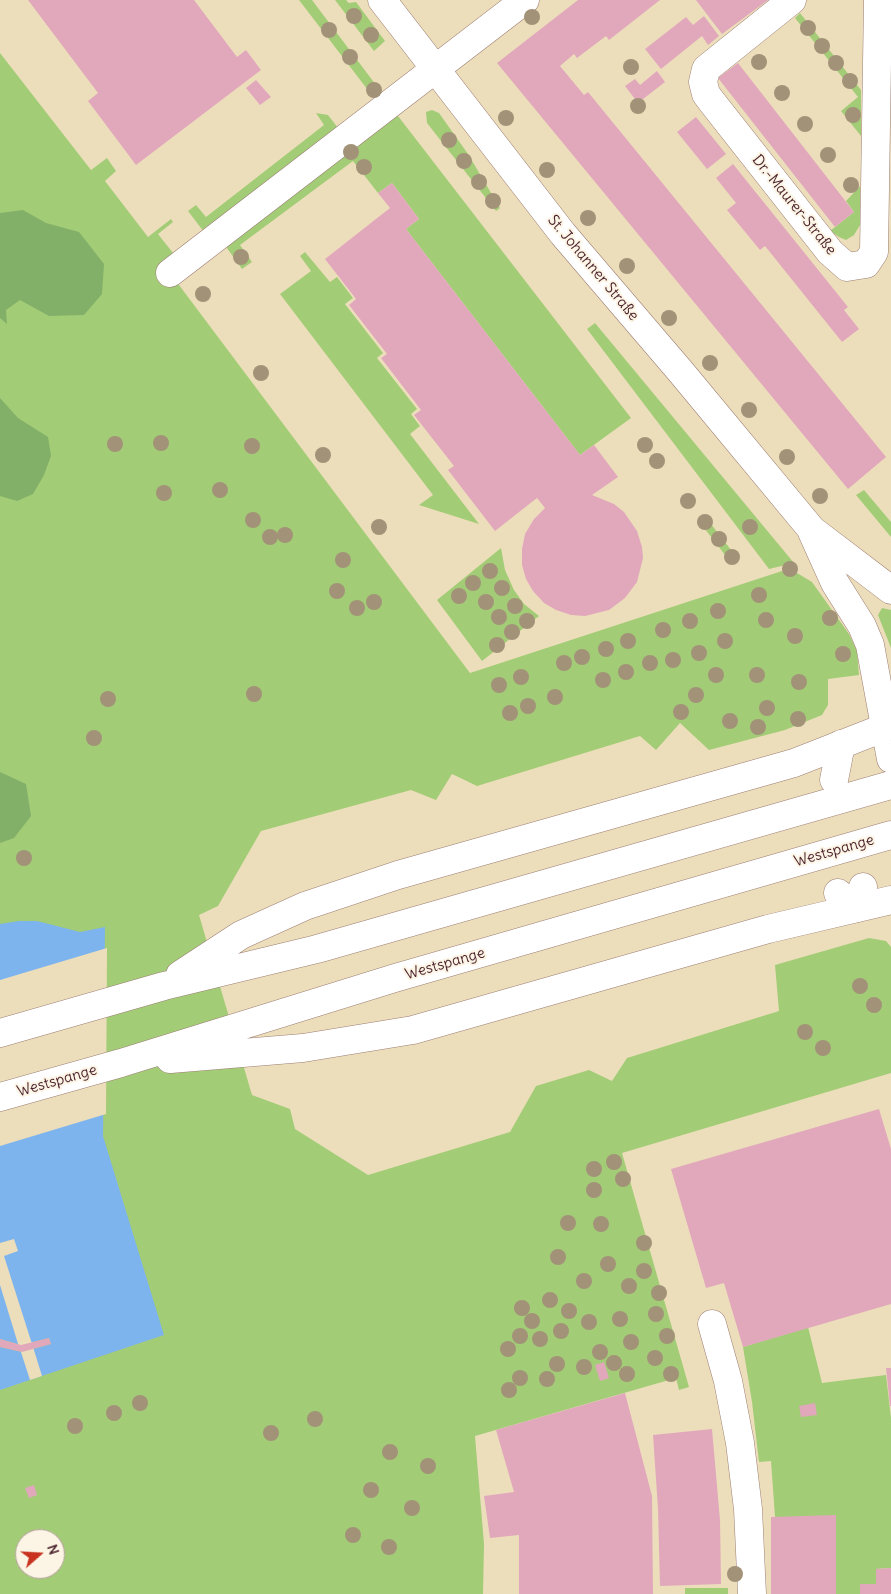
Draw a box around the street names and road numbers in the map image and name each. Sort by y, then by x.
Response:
street label: Dr.-Maurer-Straße [748,151,840,259]
street label: St. Johanner Straße [544,212,642,324]
street label: Westspange [792,831,876,871]
street label: Westspange [403,944,487,984]
street label: Westspange [15,1061,99,1101]

